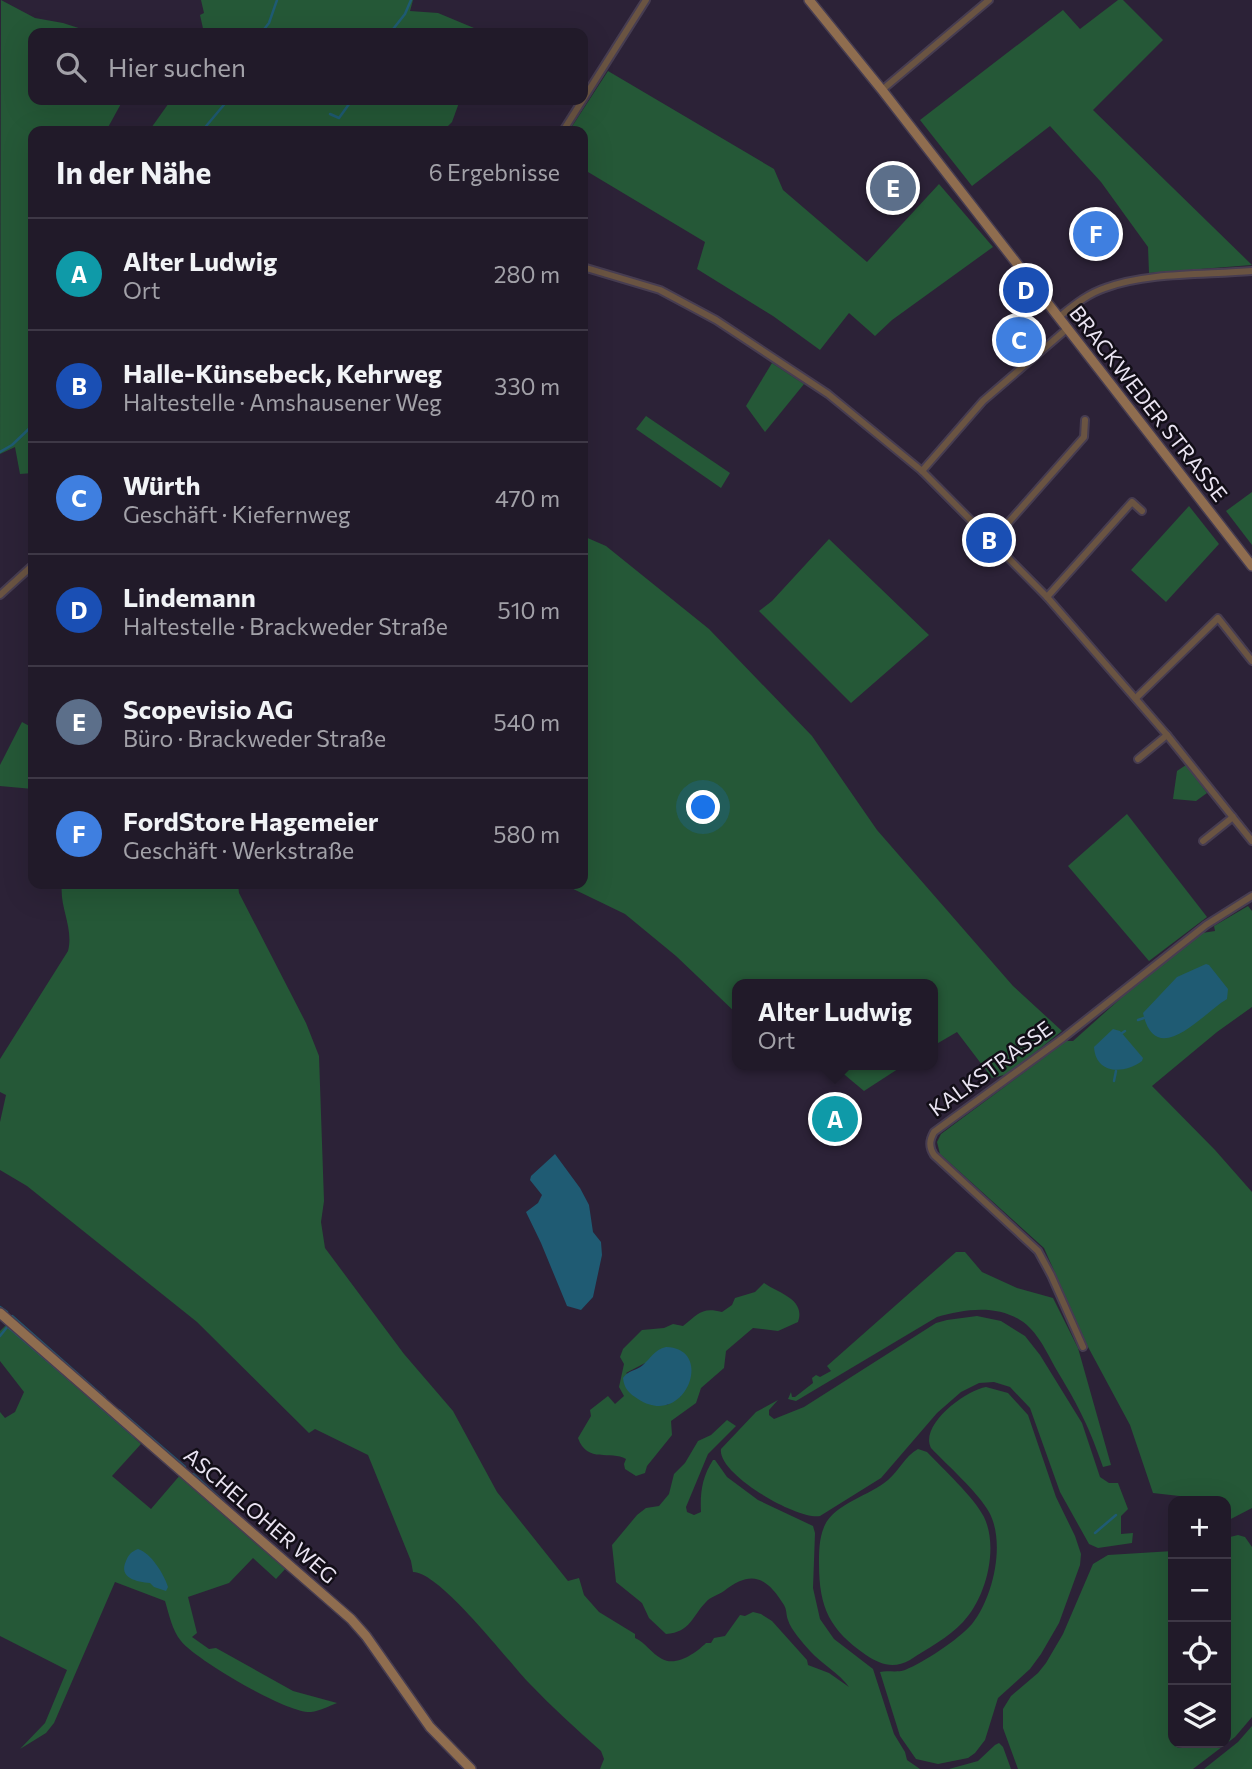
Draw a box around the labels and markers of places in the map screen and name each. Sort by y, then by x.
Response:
pin: E [870,162,916,214]
pin: F [1073,208,1119,260]
pin: D [1003,264,1049,316]
pin: C [996,314,1042,366]
pin: B [966,514,1012,566]
pin: A [812,1093,858,1145]

